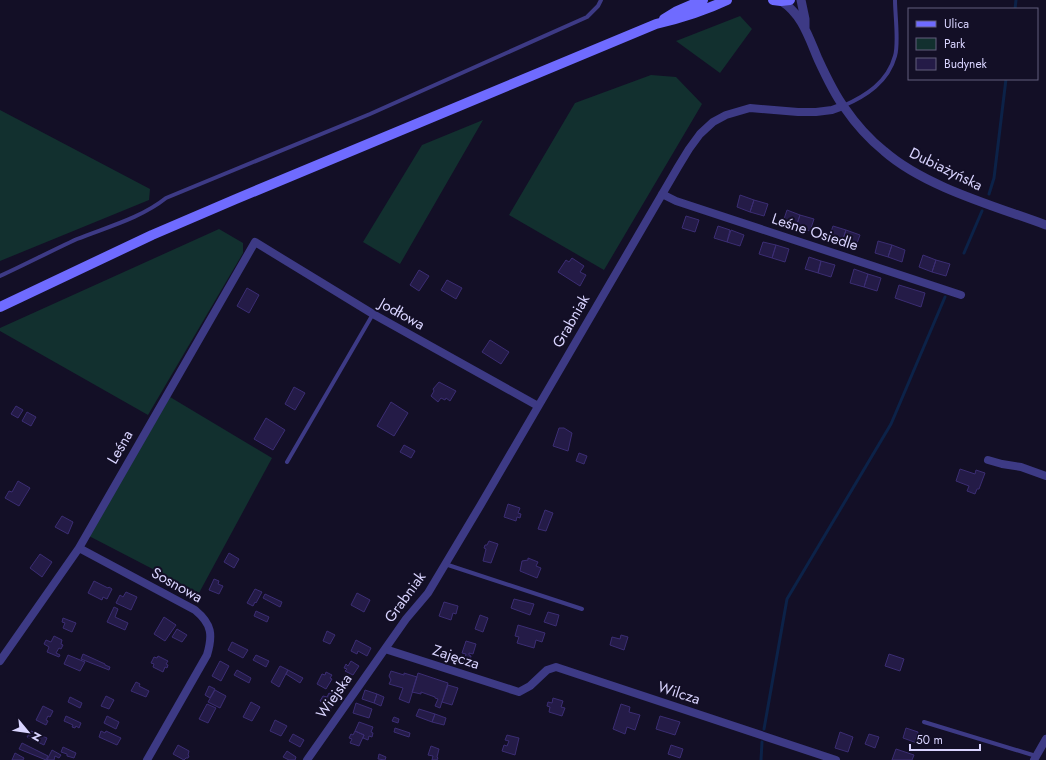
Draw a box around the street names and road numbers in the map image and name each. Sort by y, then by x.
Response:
street label: Dubiażyńska [906,142,986,196]
street label: Leśne Osiedle [769,208,861,256]
street label: Grabniak [547,290,595,352]
street label: Jodłowa [373,291,429,336]
street label: Leśna [102,426,138,468]
street label: Sosnowa [147,562,207,608]
street label: Grabniak [379,567,431,627]
street label: Zajęcza [430,639,482,675]
street label: Wiejska [311,669,357,723]
street label: Wilcza [655,676,703,710]

